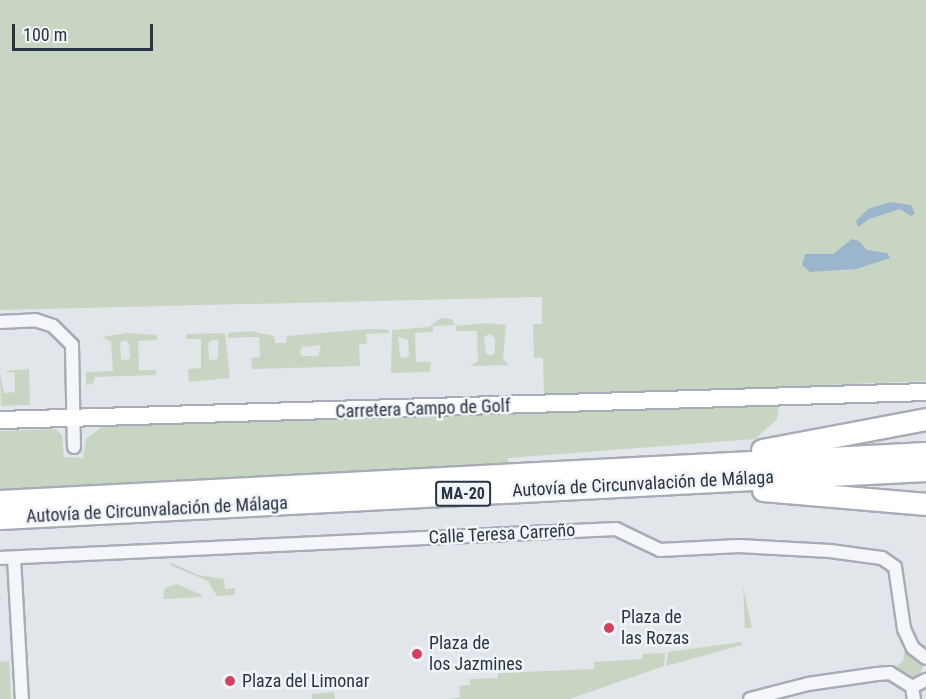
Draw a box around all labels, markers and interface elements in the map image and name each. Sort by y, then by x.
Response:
scale bar [15,12,156,50]
text: 100 m [23,24,67,45]
street label: Carretera Campo de Golf [335,395,511,423]
street label: Autovía de Circunvalación de Málaga [512,466,774,502]
road number: MA-20 [434,481,492,507]
street label: Autovía de Circunvalación de Málaga [26,492,288,528]
street label: Calle Teresa Carreño [428,519,576,549]
place label: Plaza de las Rozas [621,607,689,650]
marker: Plaza de las Rozas [602,621,616,635]
place label: Plaza de los Jazmines [429,633,523,676]
marker: Plaza de los Jazmines [410,647,424,661]
place label: Plaza del Limonar [242,670,369,692]
marker: Plaza del Limonar [223,674,237,688]

